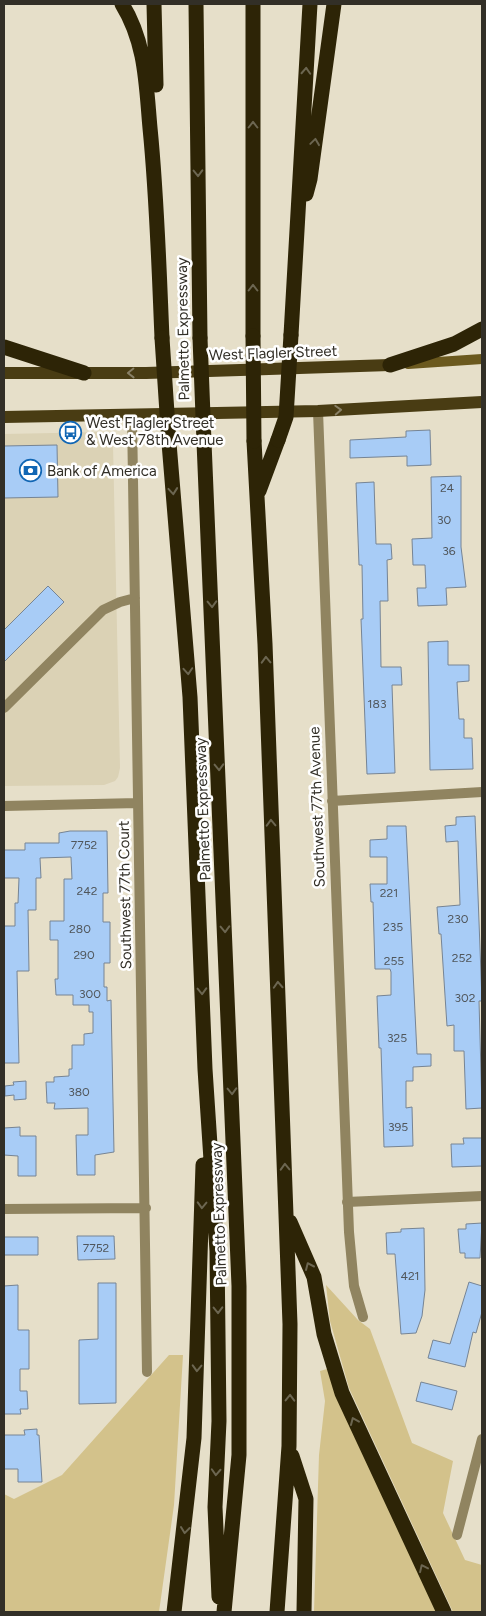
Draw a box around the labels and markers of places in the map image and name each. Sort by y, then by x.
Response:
place label: West Flagler Street & West 78th Avenue [86,414,223,449]
bus stop icon: West Flagler Street & West 78th Avenue [58,420,82,444]
bank icon: Bank of America [19,459,43,483]
place label: Bank of America [47,462,157,480]

